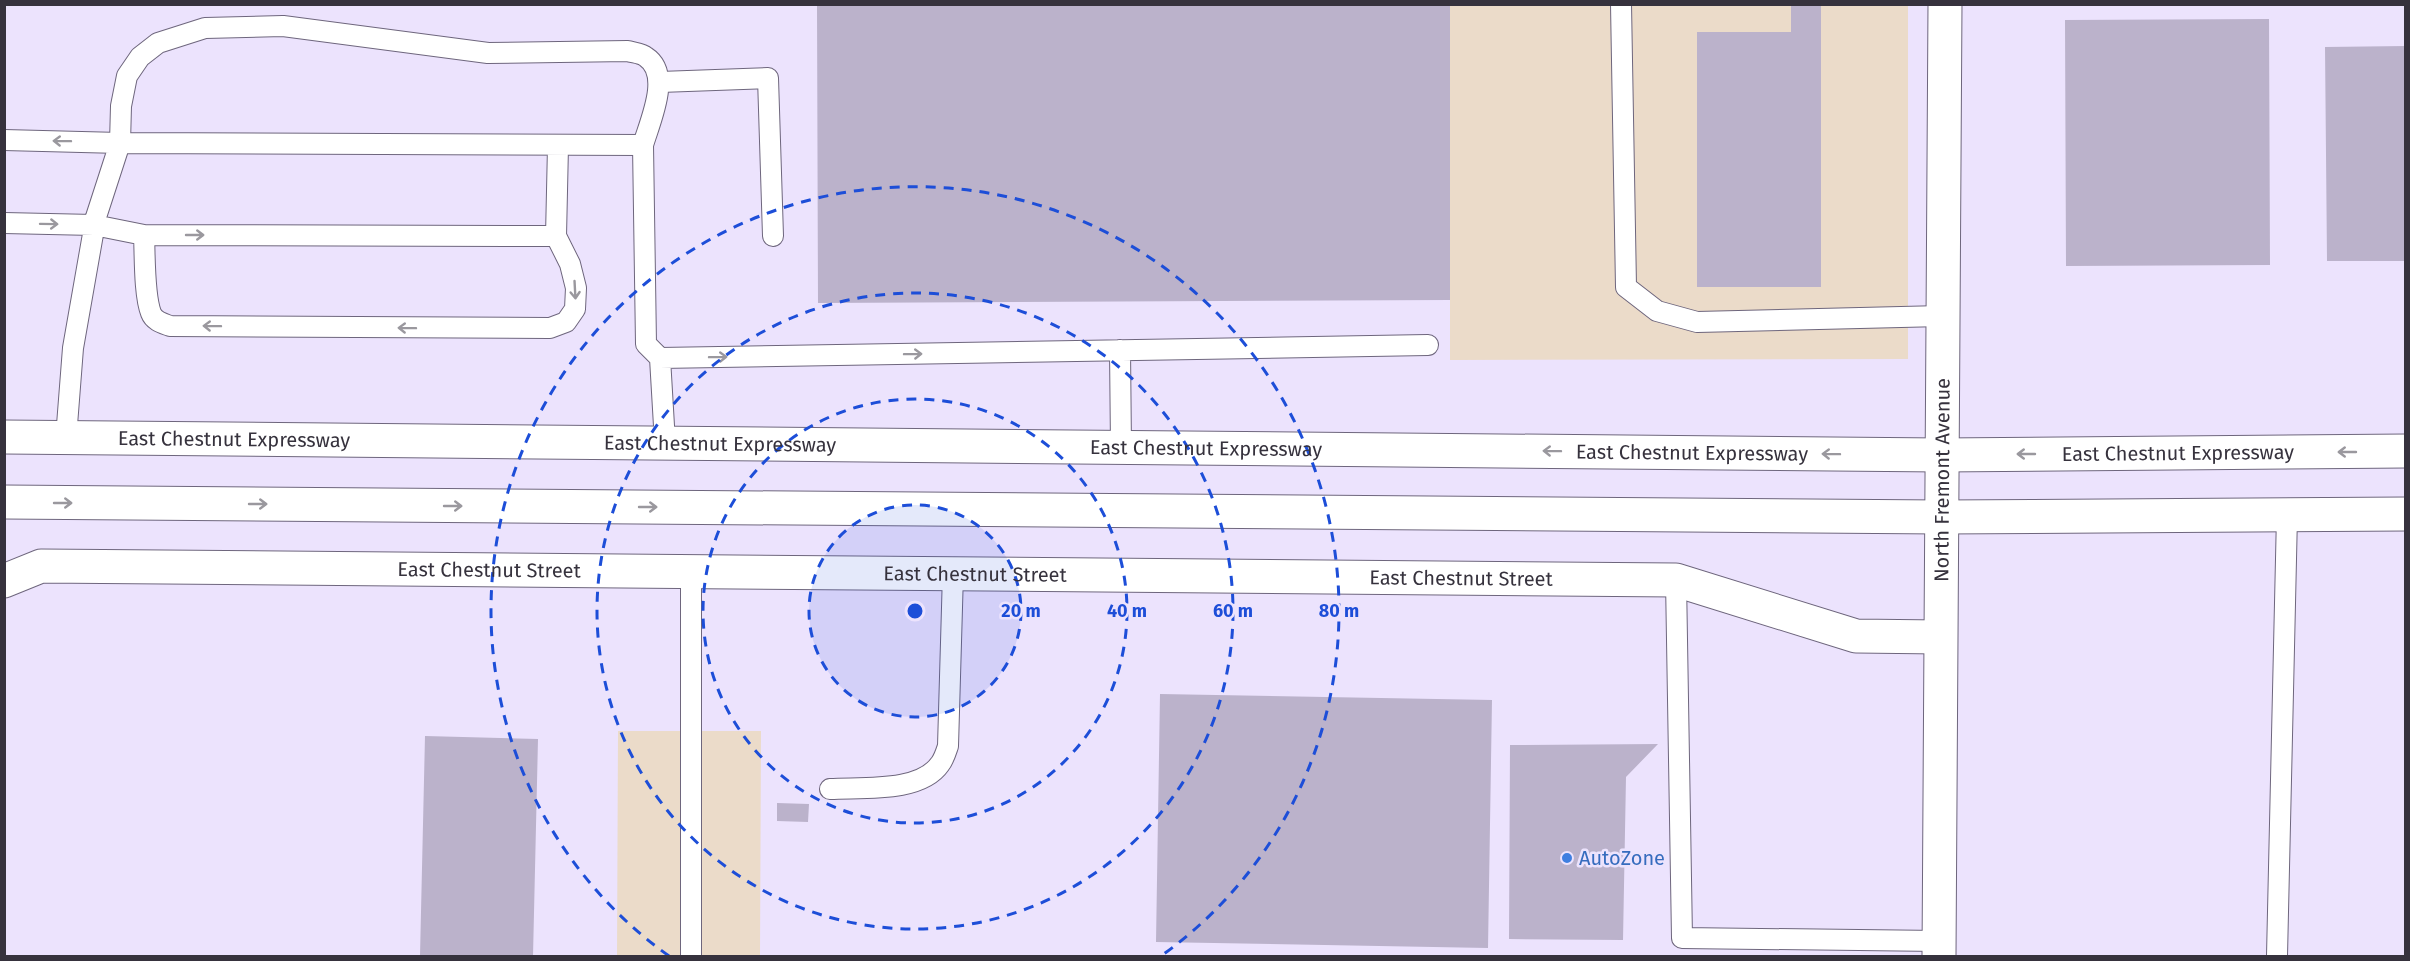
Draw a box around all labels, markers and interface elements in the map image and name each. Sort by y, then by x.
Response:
one-way arrow [53,136,73,147]
one-way arrow [39,218,59,230]
one-way arrow [184,229,204,241]
one-way arrow [569,280,580,300]
one-way arrow [202,320,222,332]
one-way arrow [397,322,417,334]
one-way arrow [903,348,923,359]
one-way arrow [708,351,728,363]
street label: North Fremont Avenue [1929,378,1955,582]
street label: East Chestnut Expressway [118,426,350,452]
street label: East Chestnut Expressway [604,431,836,457]
street label: East Chestnut Expressway [1090,435,1322,461]
street label: East Chestnut Expressway [1576,440,1808,466]
street label: East Chestnut Expressway [2062,440,2294,466]
one-way arrow [1543,445,1563,457]
one-way arrow [2338,446,2358,458]
one-way arrow [1822,448,1842,460]
one-way arrow [2017,448,2037,460]
one-way arrow [52,497,72,509]
one-way arrow [247,498,267,510]
one-way arrow [442,500,462,511]
one-way arrow [637,501,657,513]
street label: East Chestnut Street [397,557,582,583]
street label: East Chestnut Street [883,561,1068,587]
street label: East Chestnut Street [1369,565,1554,591]
text: 20 m [1001,600,1041,622]
text: 40 m [1107,600,1147,622]
text: 60 m [1213,600,1253,622]
text: 80 m [1319,600,1359,622]
centre of rings [905,601,925,621]
place label: AutoZone [1579,846,1665,870]
marker: AutoZone [1560,851,1574,865]

